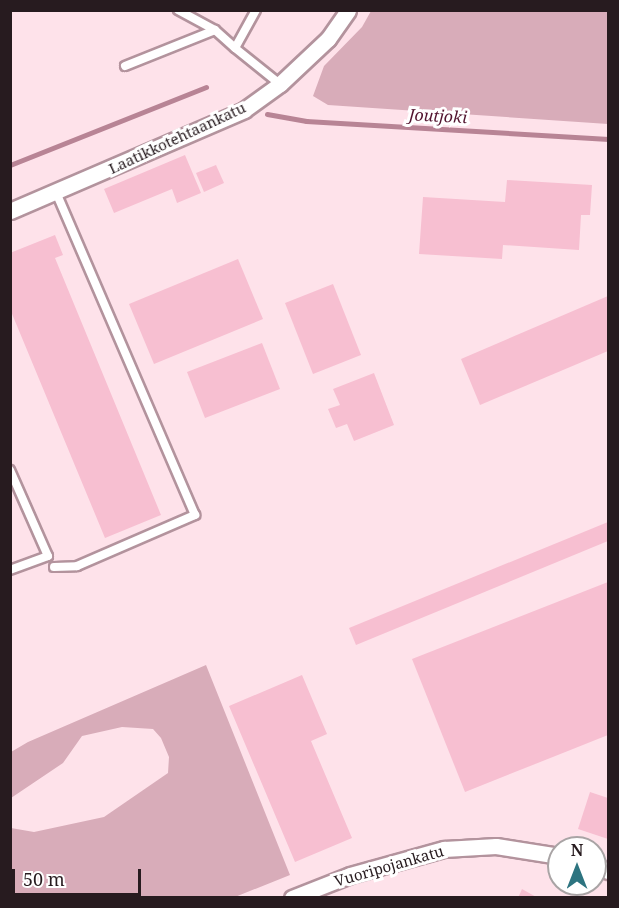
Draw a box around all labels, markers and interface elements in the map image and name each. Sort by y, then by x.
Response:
street label: Laatikkotehtaankatu [106,98,248,178]
water label: Joutjoki [408,105,468,127]
north arrow [547,836,607,896]
text: N [571,839,583,861]
street label: Vuoripojankatu [332,842,446,890]
scale bar [15,857,144,895]
text: 50 m [23,867,65,891]

